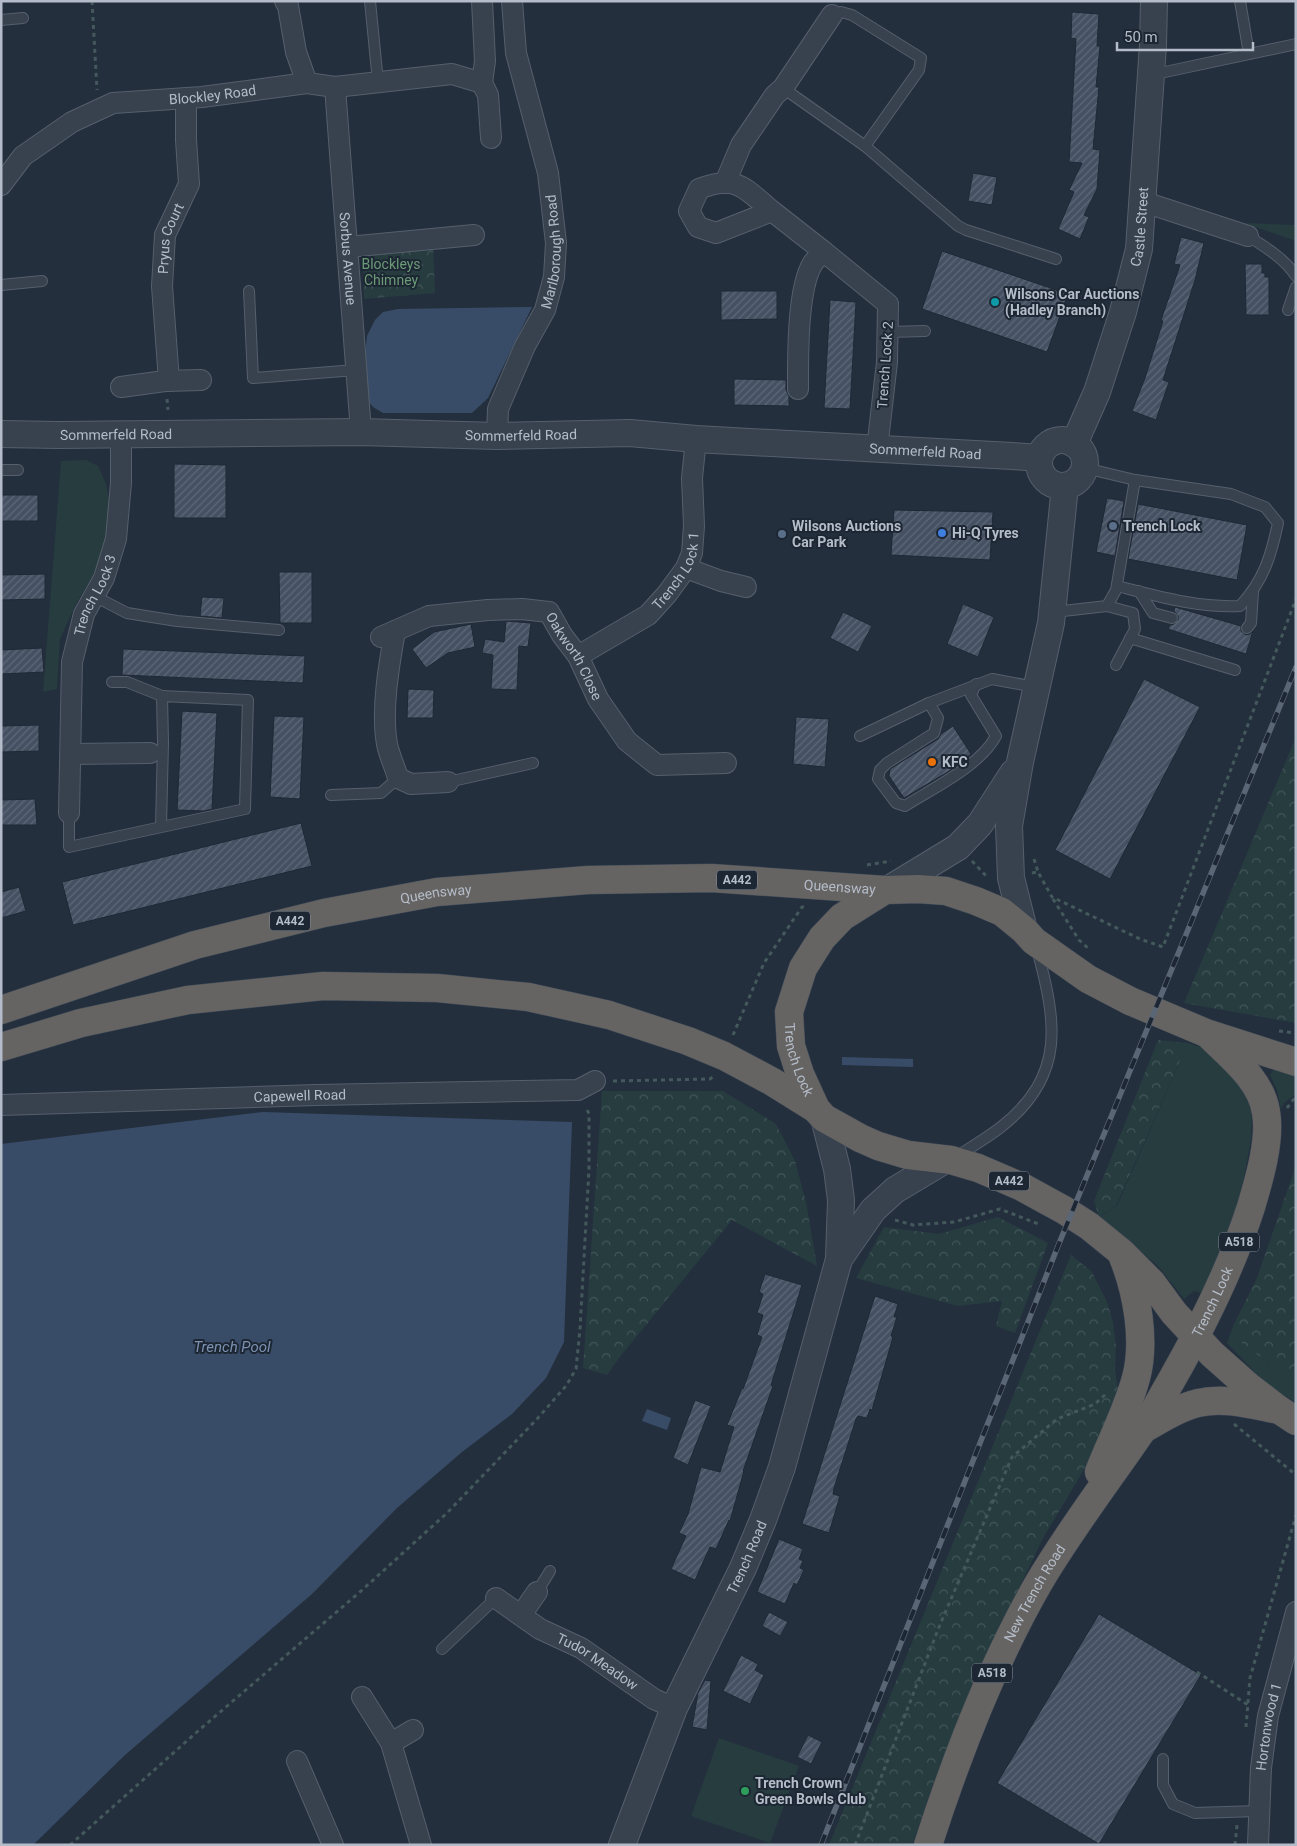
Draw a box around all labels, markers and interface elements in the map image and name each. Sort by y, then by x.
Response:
scale bar [1117,20,1253,52]
text: 50 m [1124,28,1158,46]
street label: Blockley Road [168,82,257,107]
street label: Castle Street [1127,186,1151,268]
street label: Marlborough Road [538,194,564,311]
street label: Pryus Court [155,200,187,274]
street label: Sorbus Avenue [336,211,359,306]
park label: Blockleys Chimney [361,256,421,288]
place label: Wilsons Car Auctions (Hadley Branch) [1005,286,1139,319]
marker: Wilsons Car Auctions (Hadley Branch) [989,296,1001,308]
street label: Trench Lock 2 [874,321,896,409]
street label: Sommerfeld Road [60,426,172,443]
street label: Sommerfeld Road [465,426,577,444]
street label: Sommerfeld Road [869,440,982,462]
place label: Wilsons Auctions Car Park [792,518,901,550]
place label: Trench Lock [1123,518,1201,534]
marker: Trench Lock [1107,520,1119,532]
place label: Hi-Q Tyres [952,525,1019,541]
marker: Hi-Q Tyres [936,527,948,539]
marker: Wilsons Auctions Car Park [776,528,788,540]
street label: Trench Lock 1 [649,532,702,613]
street label: Trench Lock 3 [71,553,119,638]
street label: Oakworth Close [543,609,605,703]
place label: KFC [942,754,968,770]
marker: KFC [926,756,938,768]
road number: A442 [717,870,757,890]
street label: Queensway [803,876,877,897]
street label: Queensway [399,881,472,907]
road number: A442 [270,911,310,930]
street label: Trench Lock [782,1022,817,1099]
street label: Capewell Road [253,1086,346,1105]
road number: A442 [989,1172,1029,1190]
road number: A518 [1219,1232,1259,1252]
street label: Trench Lock [1189,1263,1236,1340]
water label: Trench Pool [193,1338,271,1356]
street label: Trench Road [724,1518,770,1596]
street label: New Trench Road [1001,1541,1068,1645]
street label: Tudor Meadow [554,1630,641,1694]
road number: A518 [972,1664,1012,1682]
street label: Hortonwood 1 [1253,1681,1285,1772]
place label: Trench Crown Green Bowls Club [755,1775,866,1807]
marker: Trench Crown Green Bowls Club [739,1785,751,1797]

